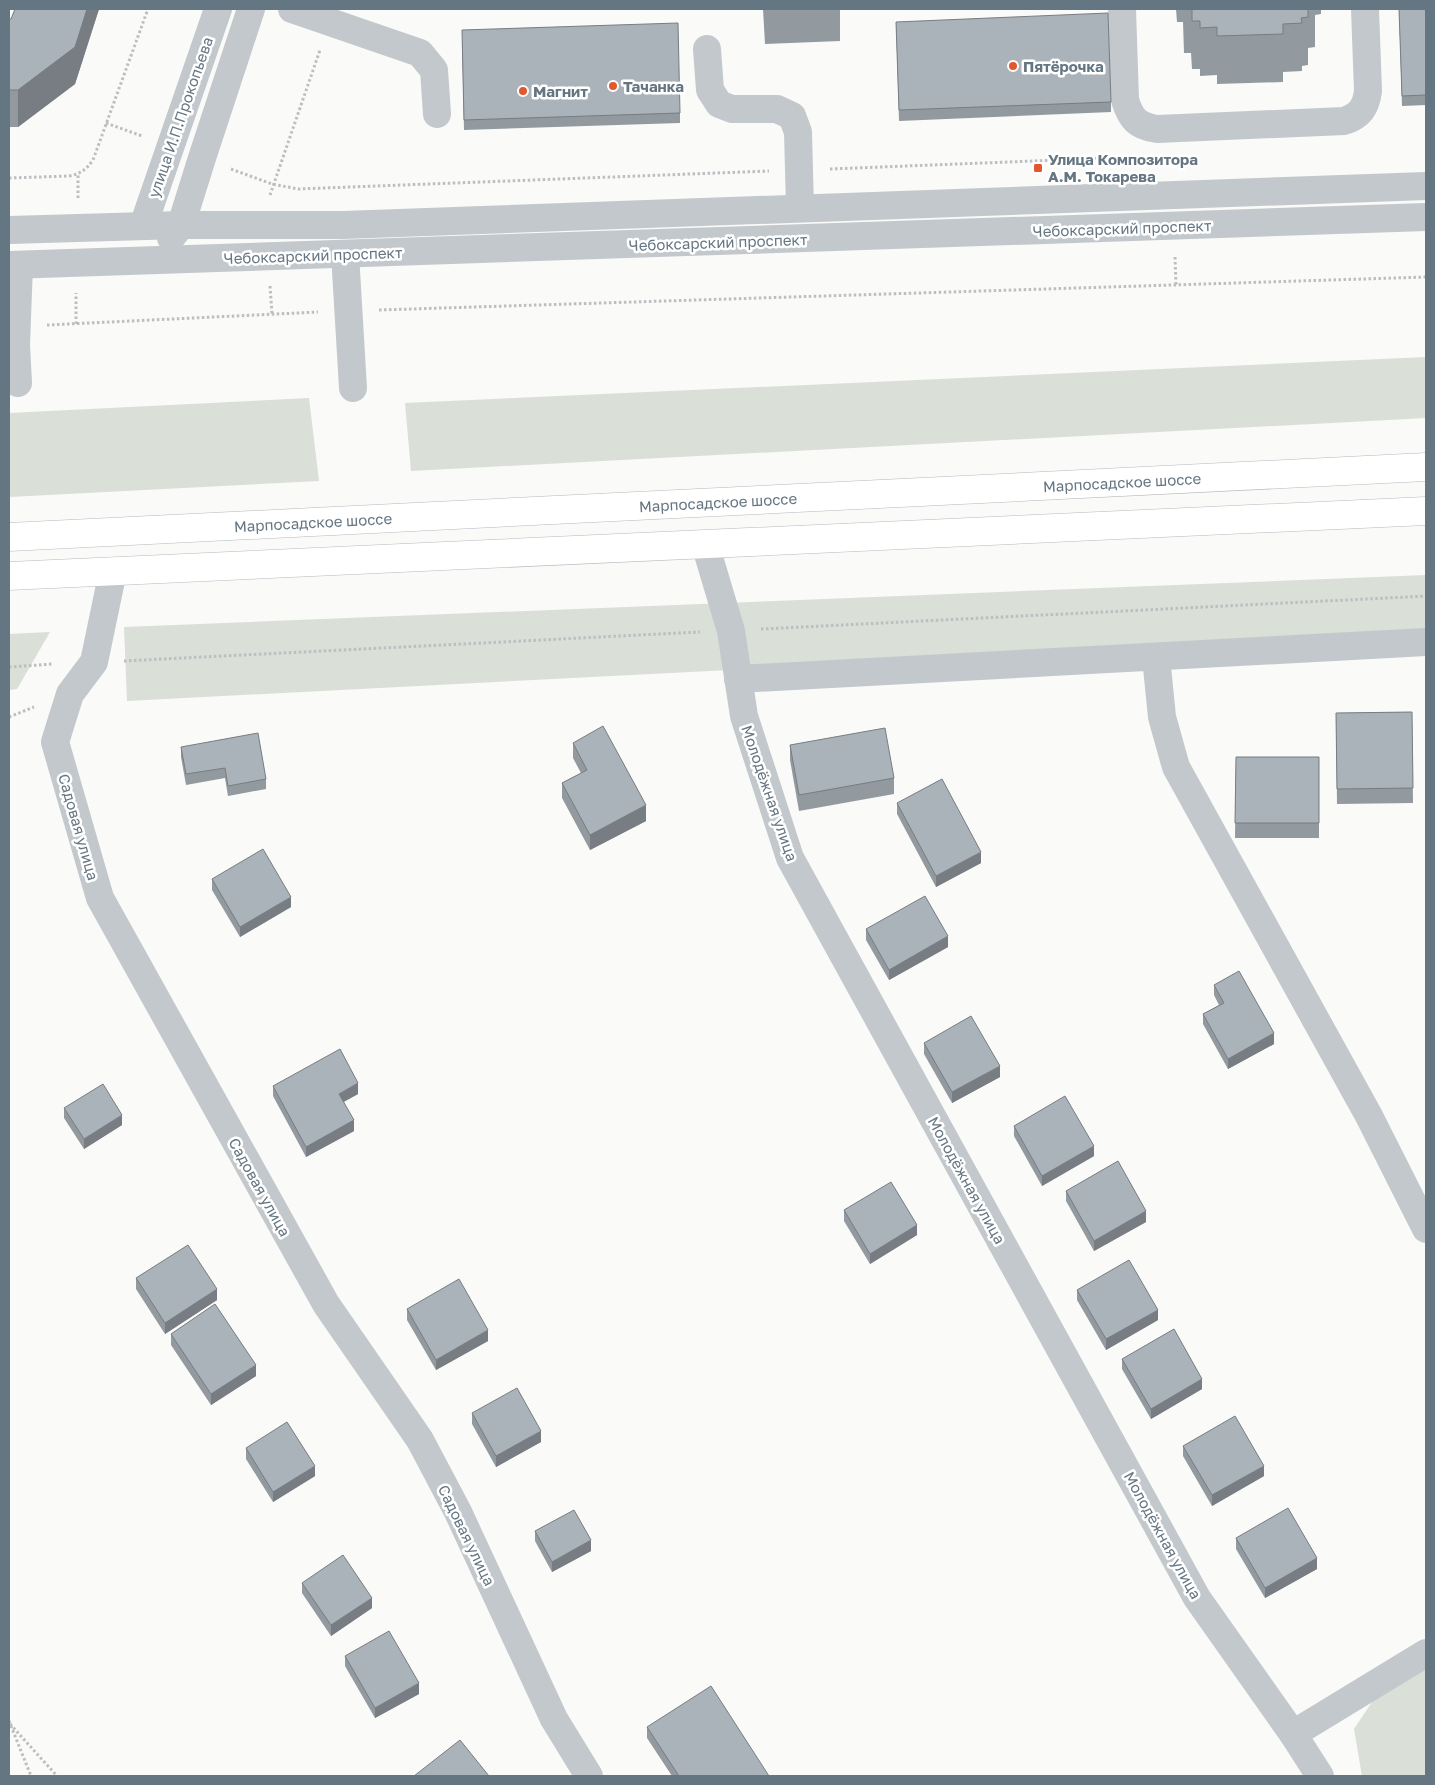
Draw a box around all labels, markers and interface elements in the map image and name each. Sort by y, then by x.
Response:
street label: улица И.П.Прокопьева [144,34,216,200]
place label: Пятёрочка [1023,57,1104,75]
marker: Пятёрочка [1007,60,1019,72]
place label: Тачанка [623,77,684,95]
marker: Тачанка [607,80,619,92]
place label: Магнит [533,82,588,100]
marker: Магнит [517,85,529,97]
place label: Улица Композитора А.М. Токарева [1048,150,1198,185]
marker: Улица Композитора А.М. Токарева [1032,162,1044,174]
street label: Чебоксарский проспект [1032,216,1212,240]
street label: Чебоксарский проспект [628,230,808,254]
street label: Чебоксарский проспект [223,243,403,267]
street label: Марпосадское шоссе [1042,469,1202,495]
street label: Марпосадское шоссе [638,489,798,515]
street label: Марпосадское шоссе [233,509,393,535]
street label: Молодёжная улица [738,723,802,863]
street label: Садовая улица [55,772,103,882]
street label: Молодёжная улица [925,1113,1009,1247]
street label: Садовая улица [225,1135,295,1239]
street label: Молодёжная улица [1121,1468,1205,1602]
street label: Садовая улица [435,1482,499,1588]

